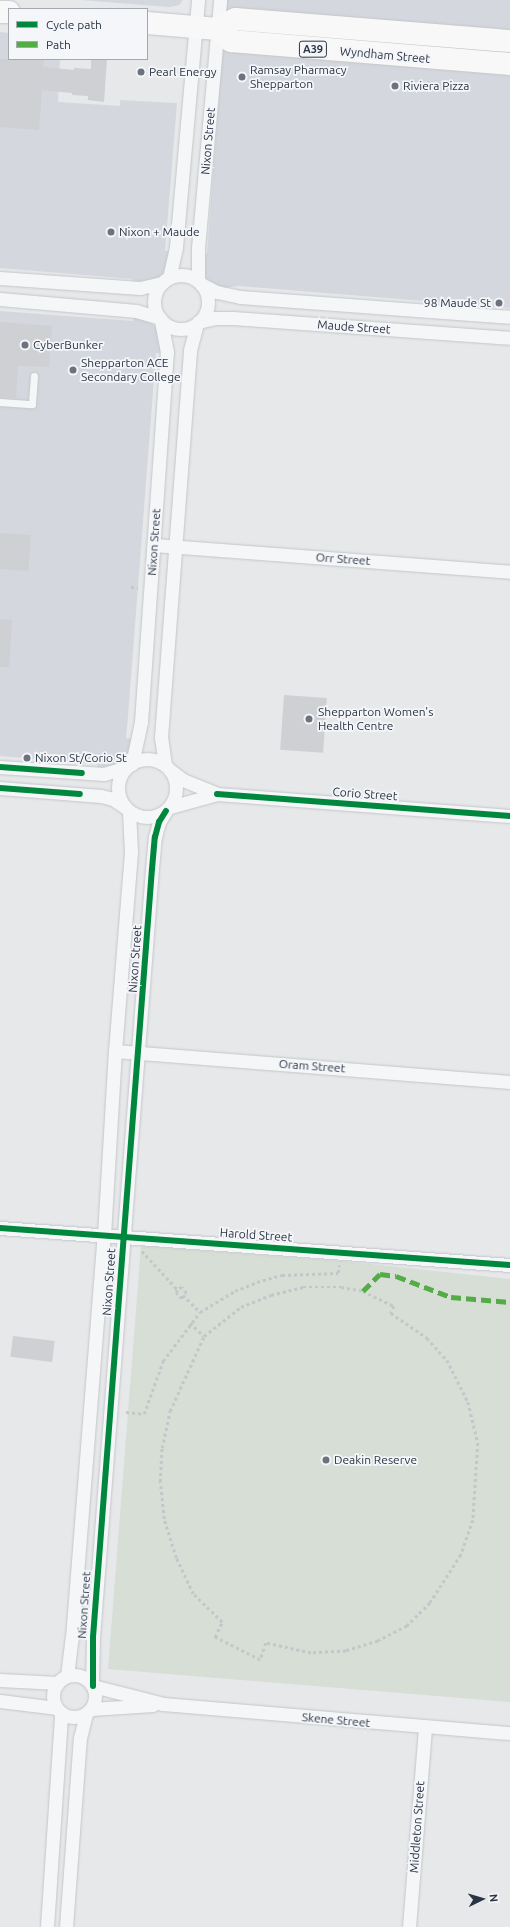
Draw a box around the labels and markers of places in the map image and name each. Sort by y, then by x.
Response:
place label: Ramsay Pharmacy Shepparton [250,63,347,91]
place label: Pearl Energy [149,65,217,79]
marker: Pearl Energy [136,67,146,77]
marker: Ramsay Pharmacy Shepparton [237,72,247,82]
place label: Riviera Pizza [403,79,470,93]
marker: Riviera Pizza [390,81,400,91]
place label: Nixon + Maude [119,225,200,239]
marker: Nixon + Maude [106,227,116,237]
place label: 98 Maude St [424,296,491,310]
marker: 98 Maude St [494,298,504,308]
place label: CyberBunker [33,338,103,352]
marker: CyberBunker [20,340,30,350]
place label: Shepparton ACE Secondary College [81,356,181,384]
marker: Shepparton ACE Secondary College [68,365,78,375]
place label: Shepparton Women's Health Centre [318,705,433,733]
marker: Shepparton Women's Health Centre [303,713,315,725]
place label: Nixon St/Corio St [35,751,127,765]
marker: Nixon St/Corio St [22,753,32,763]
place label: Deakin Reserve [334,1453,417,1467]
marker: Deakin Reserve [321,1455,331,1465]

